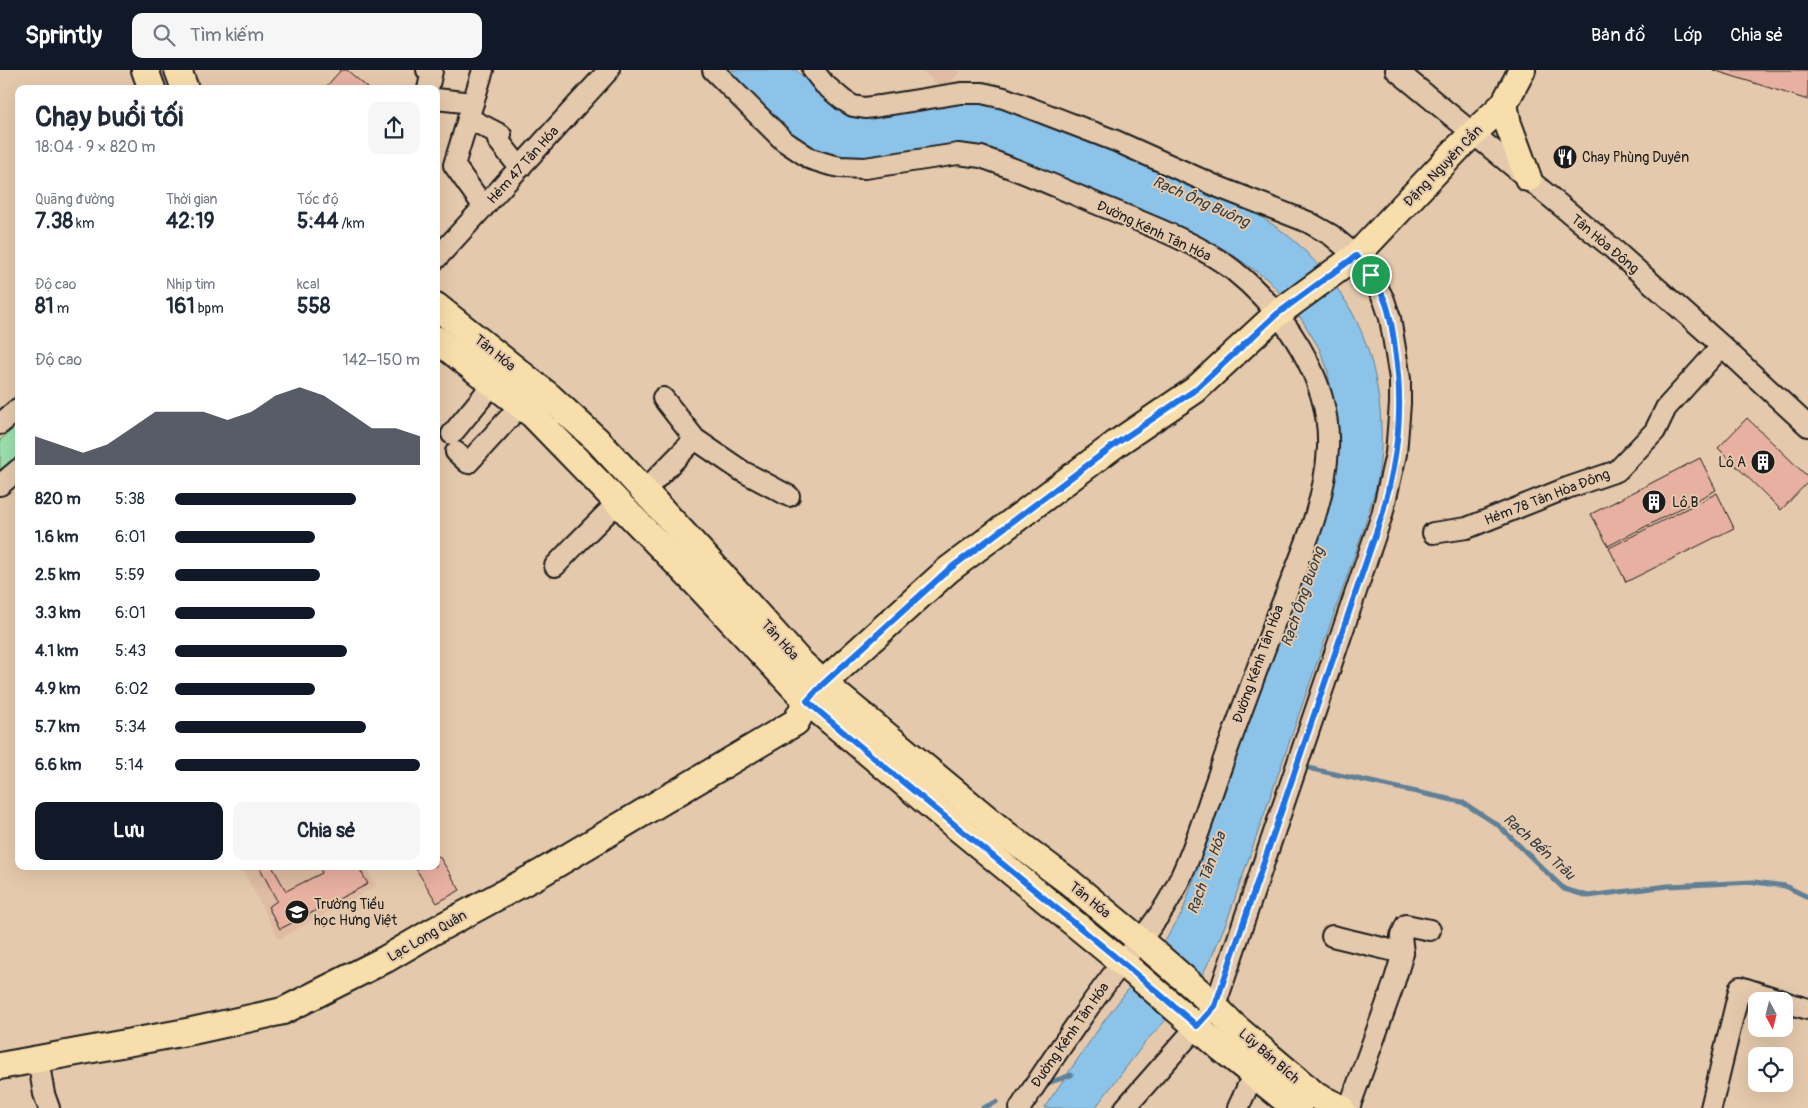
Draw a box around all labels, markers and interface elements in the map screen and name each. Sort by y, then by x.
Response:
search box [132,13,482,58]
text: Sprintly [25,21,102,50]
icon: search [150,21,178,49]
text: Tìm kiếm [190,23,264,47]
text: Bản đồ [1591,24,1645,47]
text: Lớp [1673,24,1702,47]
text: Chia sẻ [1730,24,1783,47]
text: Chạy buổi tối [35,100,183,135]
button: share [368,102,420,154]
street label: Đặng Nguyên Cẩn [1399,121,1486,210]
street label: Hẻm 47 Tân Hóa [484,123,562,207]
text: 18:04 · 9 × 820 m [35,137,156,157]
restaurant icon: Chay Phùng Duyên [1552,144,1578,170]
place label: Chay Phùng Duyên [1582,149,1689,166]
water label: Rạch Ông Buông [1150,172,1254,232]
text: Quãng đường [35,191,114,208]
text: Thời gian [166,191,217,208]
text: Tốc độ [297,191,339,208]
street label: Đường Kênh Tân Hóa [1094,197,1214,265]
text: 7.38 [35,208,73,235]
text: 42:19 [166,208,215,235]
text: 5:44 [297,208,338,235]
street label: Tân Hòa Đông [1568,211,1642,277]
text: km [73,215,94,232]
text: /km [338,215,365,232]
pin [1350,254,1392,296]
icon: arrive [1357,261,1385,289]
text: Độ cao [35,276,76,293]
text: Nhịp tim [166,276,215,293]
text: kcal [297,276,320,293]
text: 81 [35,293,54,320]
text: 161 [166,293,195,320]
text: 558 [297,293,330,320]
text: m [54,300,69,317]
text: bpm [195,300,224,317]
street label: Tân Hóa [471,331,519,375]
text: Độ cao [35,350,82,370]
text: 142–150 m [343,350,420,370]
building icon: Lô A [1750,449,1776,475]
place label: Lô A [1718,454,1746,471]
street label: Hẻm 78 Tân Hòa Đông [1482,465,1612,529]
text: 820 m [35,489,81,509]
text: 5:38 [115,489,145,509]
building icon: Lô B [1641,489,1667,515]
place label: Lô B [1672,494,1699,511]
text: 1.6 km [35,527,78,547]
text: 6:01 [115,527,146,547]
water label: Rạch Ông Buông [1277,543,1329,649]
text: 2.5 km [35,565,80,585]
text: 5:59 [115,565,145,585]
text: 3.3 km [35,603,81,623]
text: 6:01 [115,603,146,623]
street label: Đường Kênh Tân Hóa [1229,603,1287,725]
street label: Tân Hóa [758,616,802,664]
text: 4.1 km [35,641,78,661]
text: 5:43 [115,641,146,661]
text: 4.9 km [35,679,80,699]
text: 6:02 [115,679,148,699]
text: 5.7 km [35,717,80,737]
text: 5:34 [115,717,146,737]
text: 6.6 km [35,755,81,775]
text: 5:14 [115,755,143,775]
button: Lưu [35,802,223,860]
button: Chia sẻ [233,802,420,860]
water label: Rạch Bến Trâu [1499,810,1580,885]
water label: Rạch Tân Hóa [1183,828,1231,917]
street label: Tân Hóa [1066,878,1114,922]
place label: Trường Tiểu học Hưng Việt [314,896,398,929]
school or university icon: Trường Tiểu học Hưng Việt [284,899,310,925]
street label: Lạc Long Quân [384,907,470,965]
street label: Đường Kênh Tân Hóa [1027,979,1113,1091]
north arrow [1748,992,1792,1038]
map controls [1748,992,1793,1092]
street label: Lũy Bán Bích [1235,1025,1303,1087]
button: locate [1748,1047,1793,1092]

